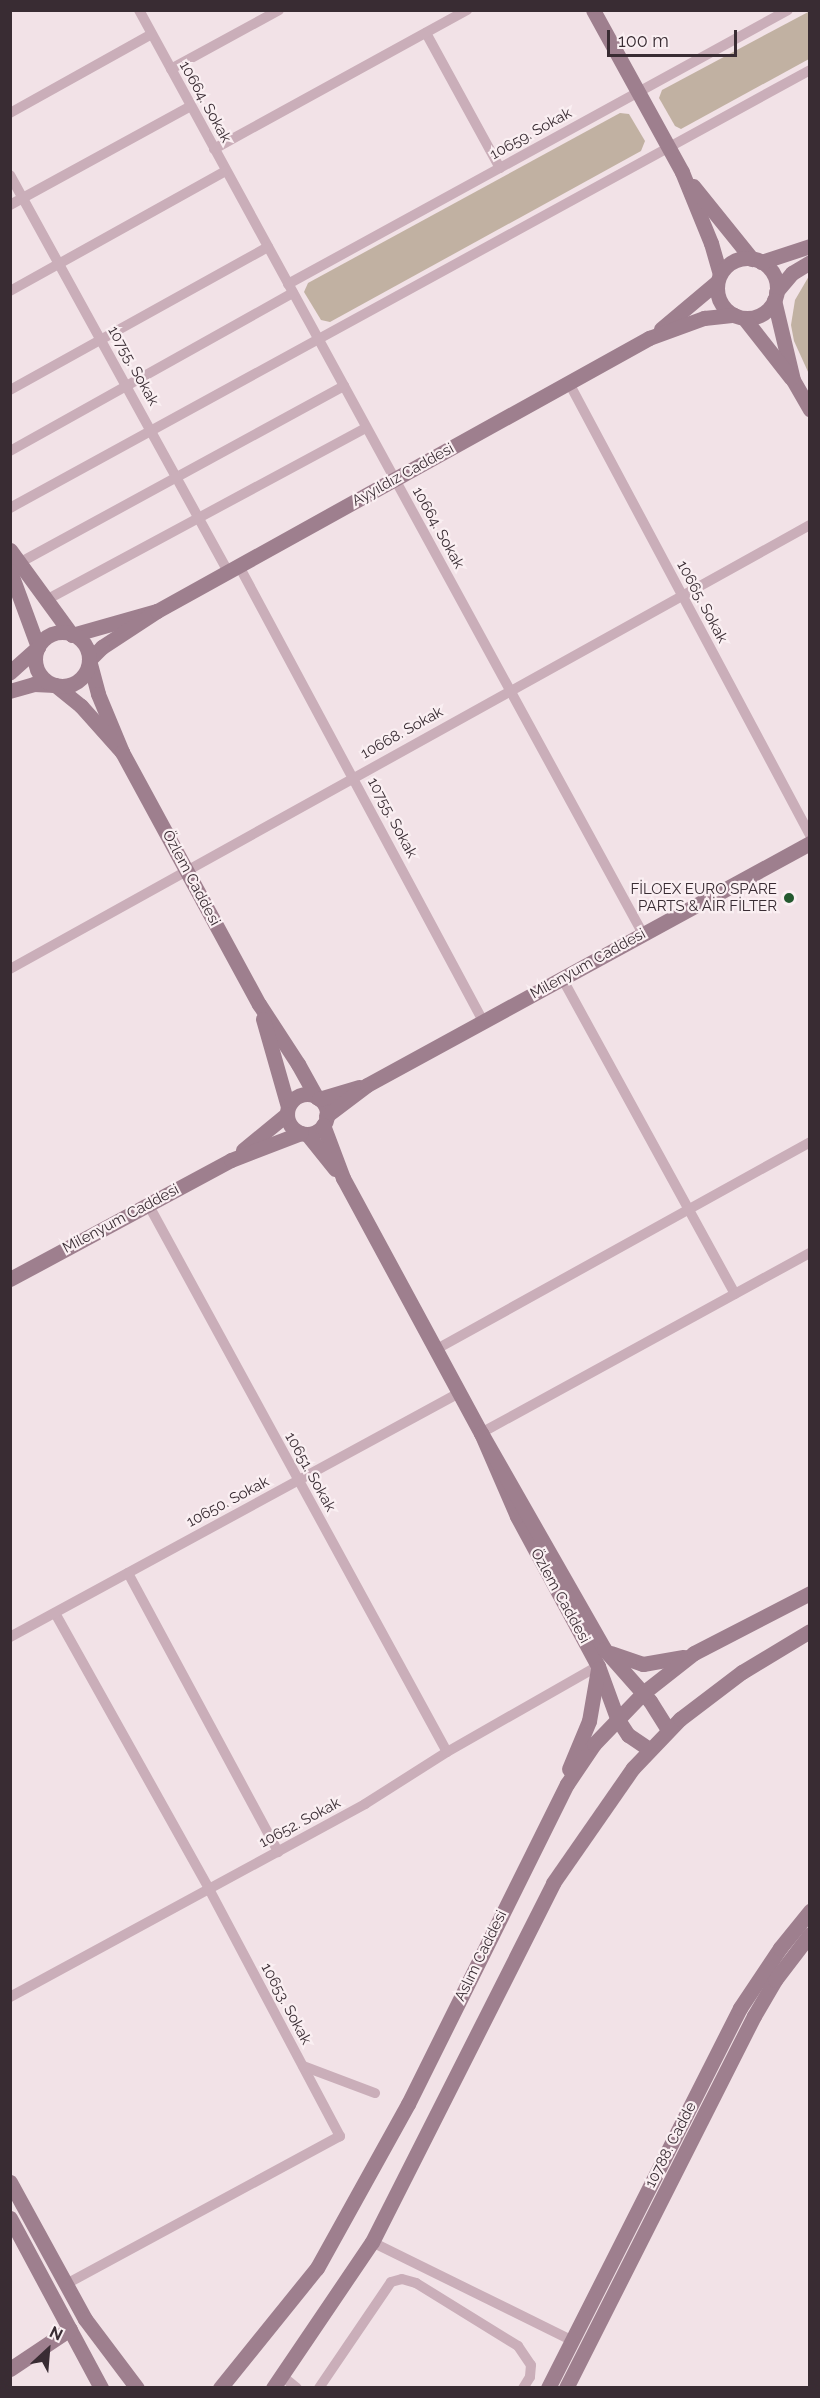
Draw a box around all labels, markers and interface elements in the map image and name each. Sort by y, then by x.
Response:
scale bar [610,18,740,56]
text: 100 m [618,30,669,51]
street label: 10664. Sokak [175,58,235,146]
street label: 10659. Sokak [487,104,575,164]
street label: 10755. Sokak [104,323,162,409]
street label: Ayyıldız Caddesi [349,440,457,510]
street label: 10664. Sokak [408,484,468,572]
street label: 10665. Sokak [673,558,731,646]
street label: 10668. Sokak [358,703,446,763]
street label: 10755. Sokak [363,775,421,861]
street label: Özlem Caddesi [158,827,224,929]
place label: FİLOEX EURO SPARE PARTS & AİR FİLTER [630,880,777,915]
marker: FİLOEX EURO SPARE PARTS & AİR FİLTER [782,891,796,905]
street label: Milenyum Caddesi [527,925,649,1003]
street label: Milenyum Caddesi [60,1181,182,1257]
street label: 10651. Sokak [281,1429,339,1515]
street label: 10650. Sokak [184,1473,272,1531]
street label: Özlem Caddesi [527,1545,593,1647]
street label: 10652. Sokak [256,1794,344,1852]
street label: Aslım Caddesi [451,1908,511,2004]
street label: 10653. Sokak [257,1960,315,2048]
street label: 10788. Cadde [642,2099,700,2191]
north arrow [18,2320,78,2380]
text: N [46,2322,66,2345]

